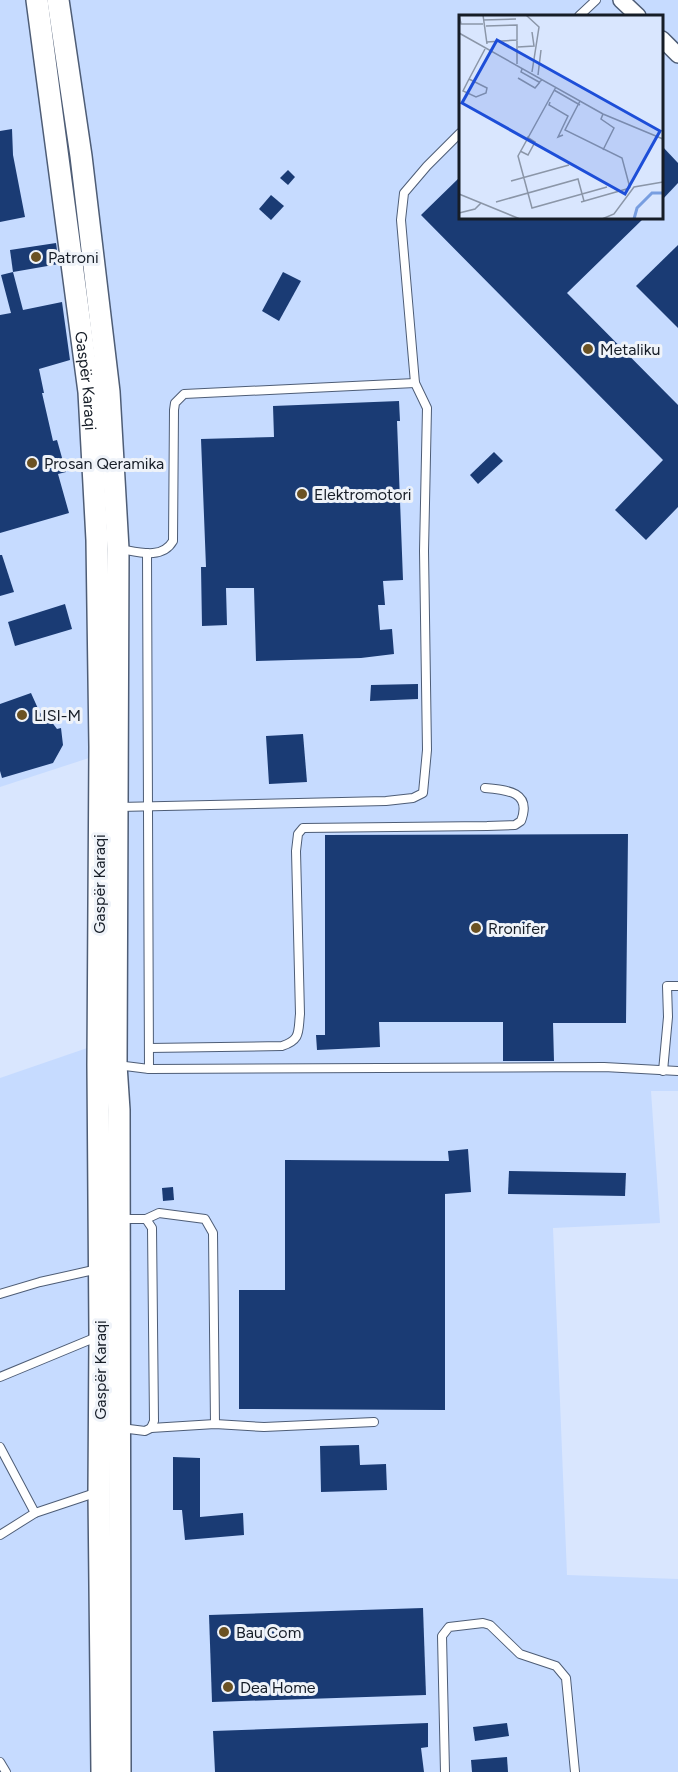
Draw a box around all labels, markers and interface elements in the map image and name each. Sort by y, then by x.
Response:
inset map [459,15,663,219]
place label: Patroni [48,248,99,267]
marker: Patroni [29,250,43,264]
street label: Gaspër Karaqi [72,330,101,431]
place label: Metaliku [600,340,660,359]
marker: Metaliku [581,342,595,356]
place label: Prosan Qeramika [44,454,164,473]
marker: Prosan Qeramika [25,456,39,470]
place label: Elektromotori [314,485,412,504]
marker: Elektromotori [295,487,309,501]
place label: LISI-M [34,706,81,725]
marker: LISI-M [15,708,29,722]
street label: Gaspër Karaqi [90,834,109,934]
place label: Rronifer [488,919,546,938]
marker: Rronifer [469,921,483,935]
street label: Gaspër Karaqi [91,1320,110,1420]
place label: Bau Com [236,1623,301,1642]
marker: Bau Com [217,1625,231,1639]
place label: Dea Home [240,1678,316,1697]
marker: Dea Home [221,1680,235,1694]

